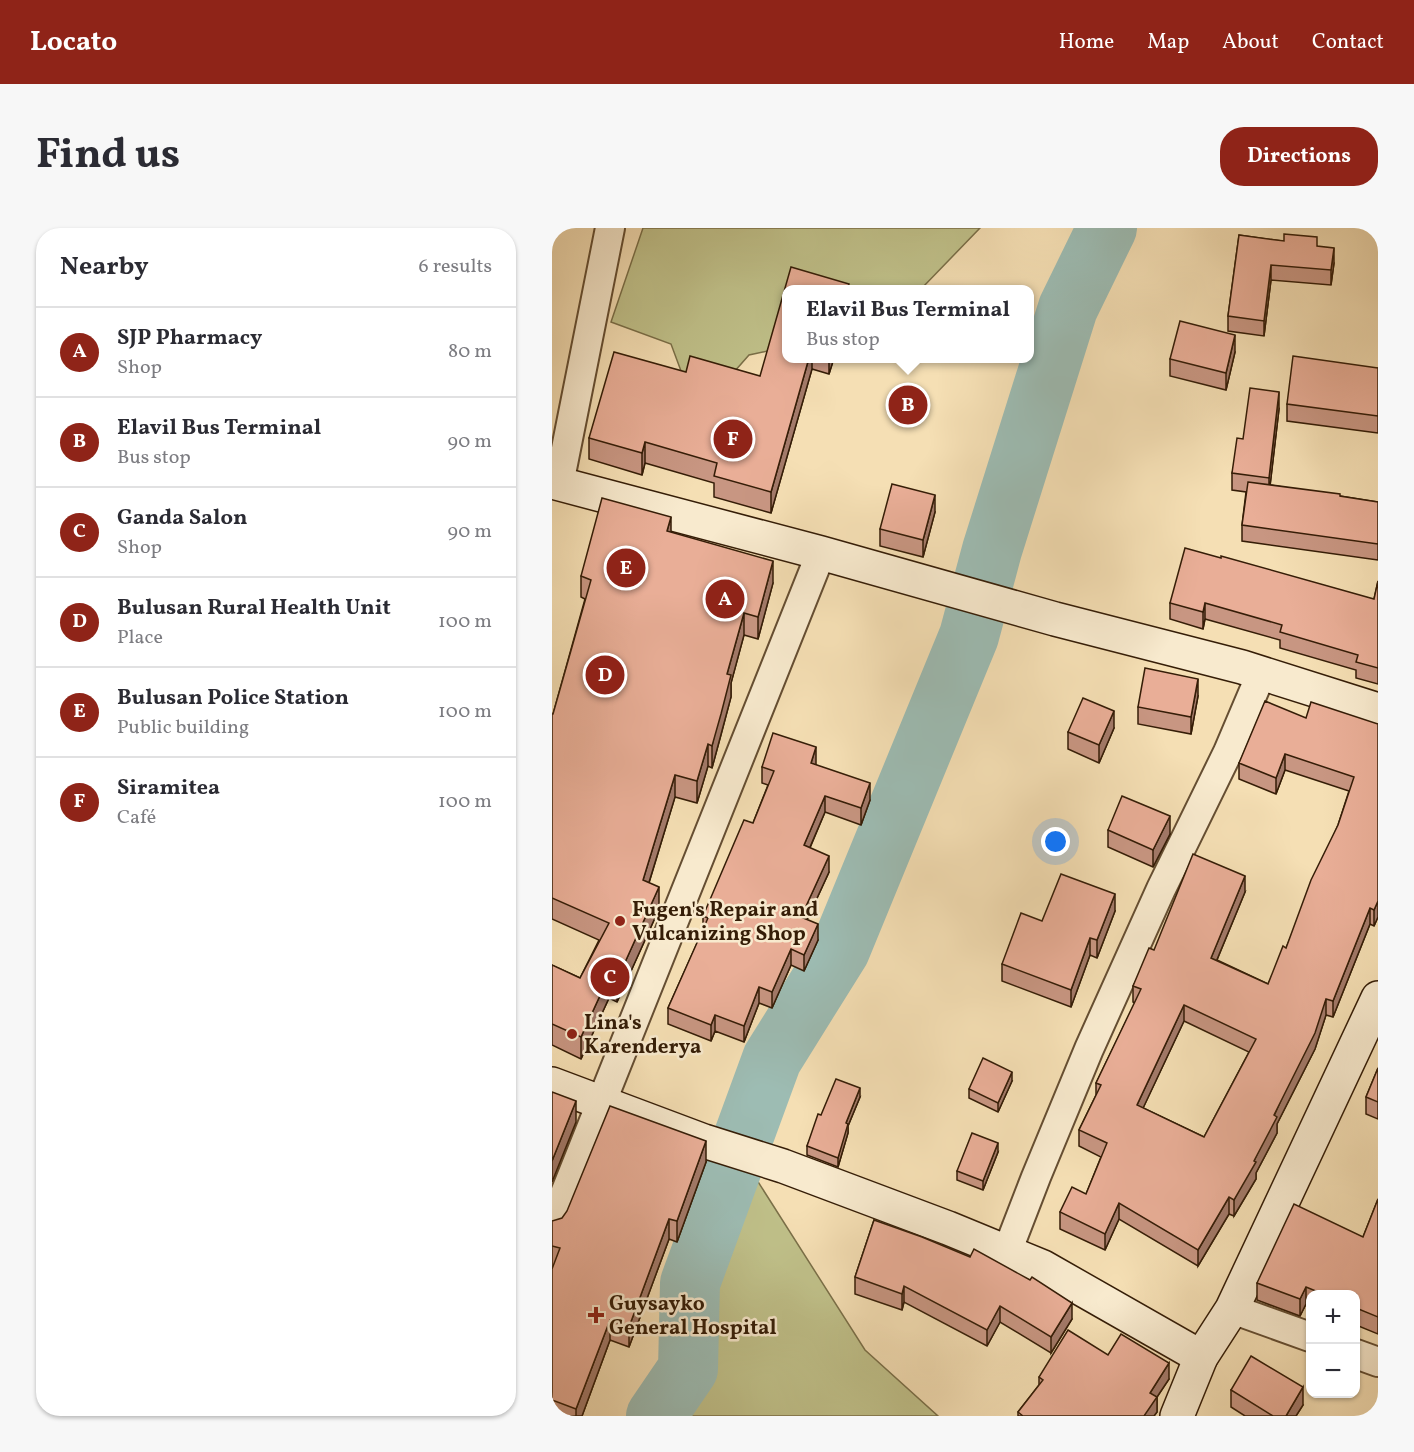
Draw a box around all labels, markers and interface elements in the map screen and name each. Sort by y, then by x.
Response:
text: Locato [30,23,117,62]
text: Home [1059,28,1114,57]
text: Map [1147,28,1189,57]
text: About [1222,28,1279,57]
text: Contact [1312,28,1384,57]
text: Find us [36,127,180,186]
button: Directions [1220,127,1378,186]
text: Nearby [60,249,149,285]
text: 6 results [419,253,492,281]
popup [782,285,1034,363]
text: Elavil Bus Terminal [806,295,1010,326]
text: SJP Pharmacy [117,323,262,354]
text: Bus stop [806,326,880,354]
text: A [72,338,87,366]
text: 80 m [448,338,492,366]
text: Shop [117,354,162,382]
pin: B [888,382,928,428]
text: Elavil Bus Terminal [117,413,321,444]
pin: F [714,416,753,462]
text: B [73,428,86,456]
text: 90 m [448,428,492,456]
text: Bus stop [117,444,191,472]
text: Ganda Salon [117,503,247,534]
text: C [73,518,86,546]
text: 90 m [448,518,492,546]
text: Shop [117,534,162,562]
pin: E [606,546,646,590]
pin: A [706,576,744,622]
text: Bulusan Rural Health Unit [117,593,391,624]
text: D [72,608,87,636]
text: 100 m [438,608,492,636]
text: Place [117,624,163,652]
pin: D [586,652,624,698]
text: Bulusan Police Station [117,683,349,714]
text: E [73,698,86,726]
text: 100 m [438,698,492,726]
text: Public building [117,714,249,742]
text: Siramitea [117,773,220,804]
text: F [74,788,85,816]
text: 100 m [438,788,492,816]
text: Café [117,804,156,832]
your location [1041,827,1070,856]
place label: Fugen's Repair and Vulcanizing Shop [632,896,818,949]
marker: Fugen's Repair and Vulcanizing Shop [613,914,627,928]
pin: C [590,954,630,999]
place label: Lina's Karenderya [584,1009,701,1062]
marker: Lina's Karenderya [565,1027,579,1041]
place label: Guysayko General Hospital [609,1290,777,1343]
map controls [1306,1290,1360,1398]
button: + [1306,1290,1360,1344]
marker: Guysayko General Hospital [587,1306,605,1324]
button: − [1306,1344,1360,1398]

